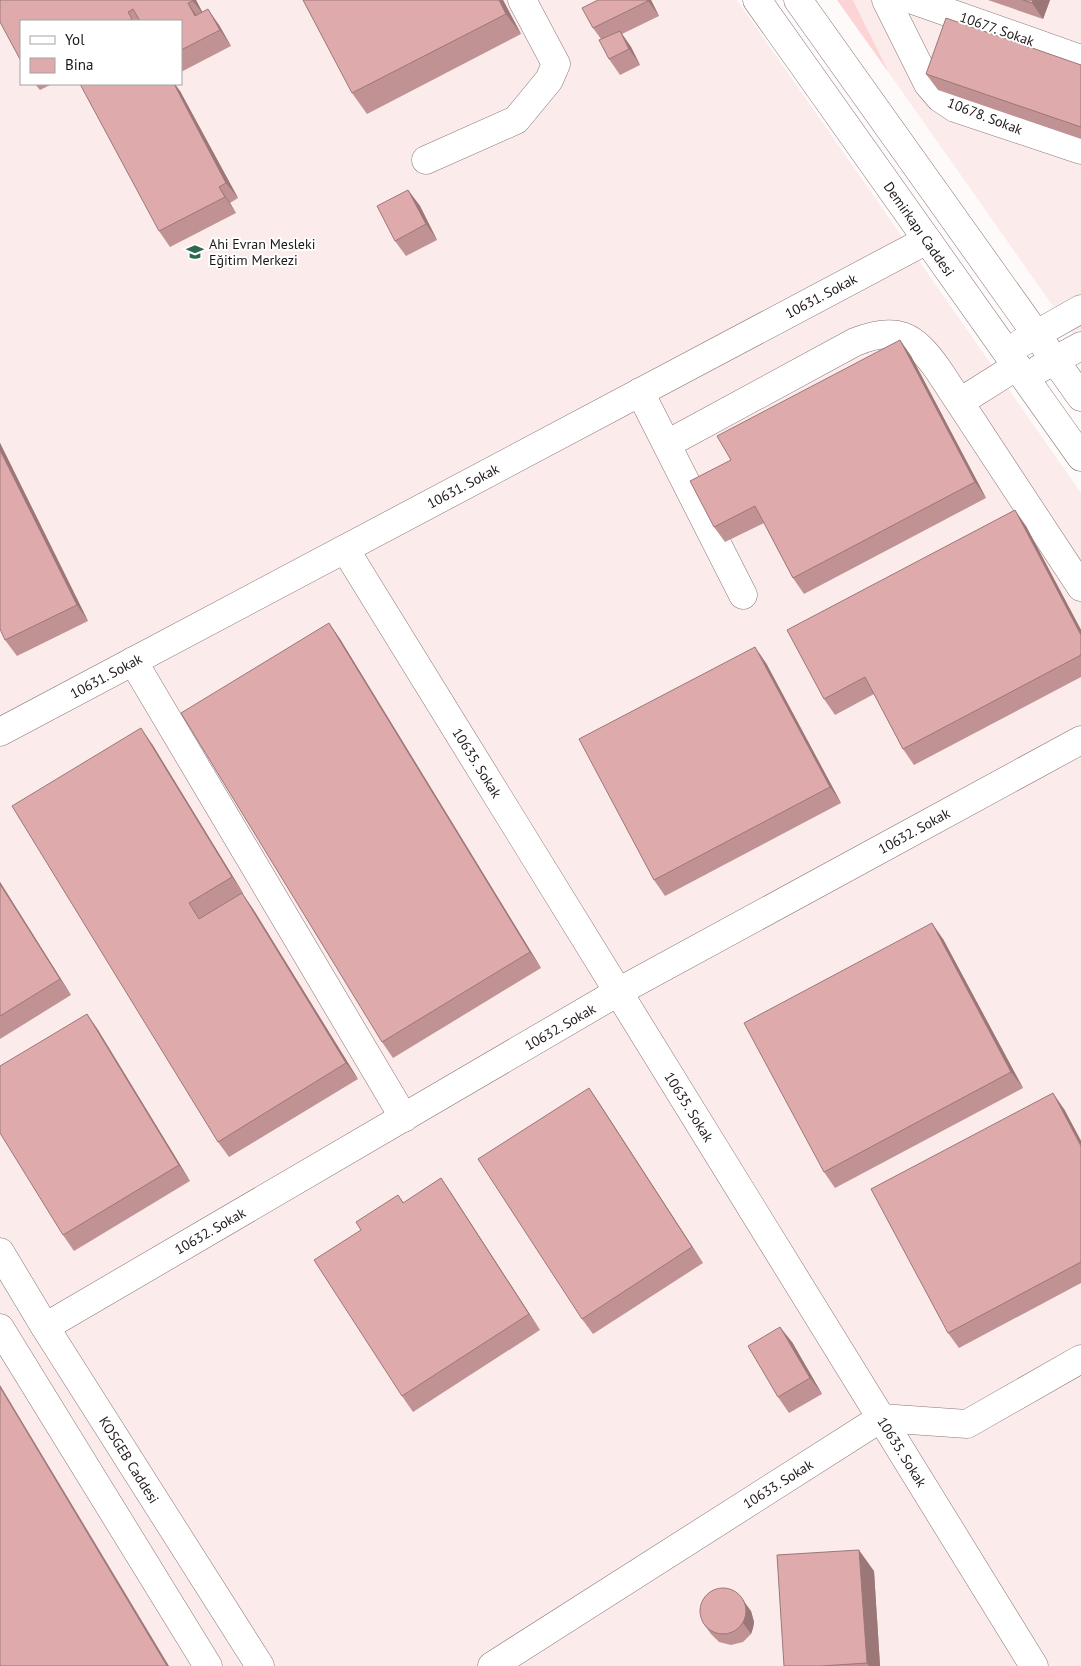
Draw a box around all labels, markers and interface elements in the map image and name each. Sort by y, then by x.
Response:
street label: 10677. Sokak [957,8,1037,50]
legend [20,20,182,85]
text: Yol [65,30,85,49]
text: Bina [65,55,93,74]
street label: 10678. Sokak [945,93,1025,139]
street label: Demirkapı Caddesi [880,178,958,280]
place label: Ahi Evran Mesleki Eğitim Merkezi [209,235,315,269]
school or university icon: Ahi Evran Mesleki Eğitim Merkezi [185,242,205,262]
street label: 10631. Sokak [782,269,860,323]
street label: 10631. Sokak [424,459,502,513]
street label: 10631. Sokak [67,649,145,703]
street label: 10635. Sokak [448,725,506,802]
street label: 10632. Sokak [875,804,953,858]
street label: 10632. Sokak [521,999,599,1055]
street label: 10635. Sokak [660,1069,718,1146]
street label: 10632. Sokak [171,1203,249,1259]
street label: KOSGEB Caddesi [95,1413,163,1507]
street label: 10635. Sokak [873,1414,931,1491]
street label: 10633. Sokak [740,1455,817,1513]

